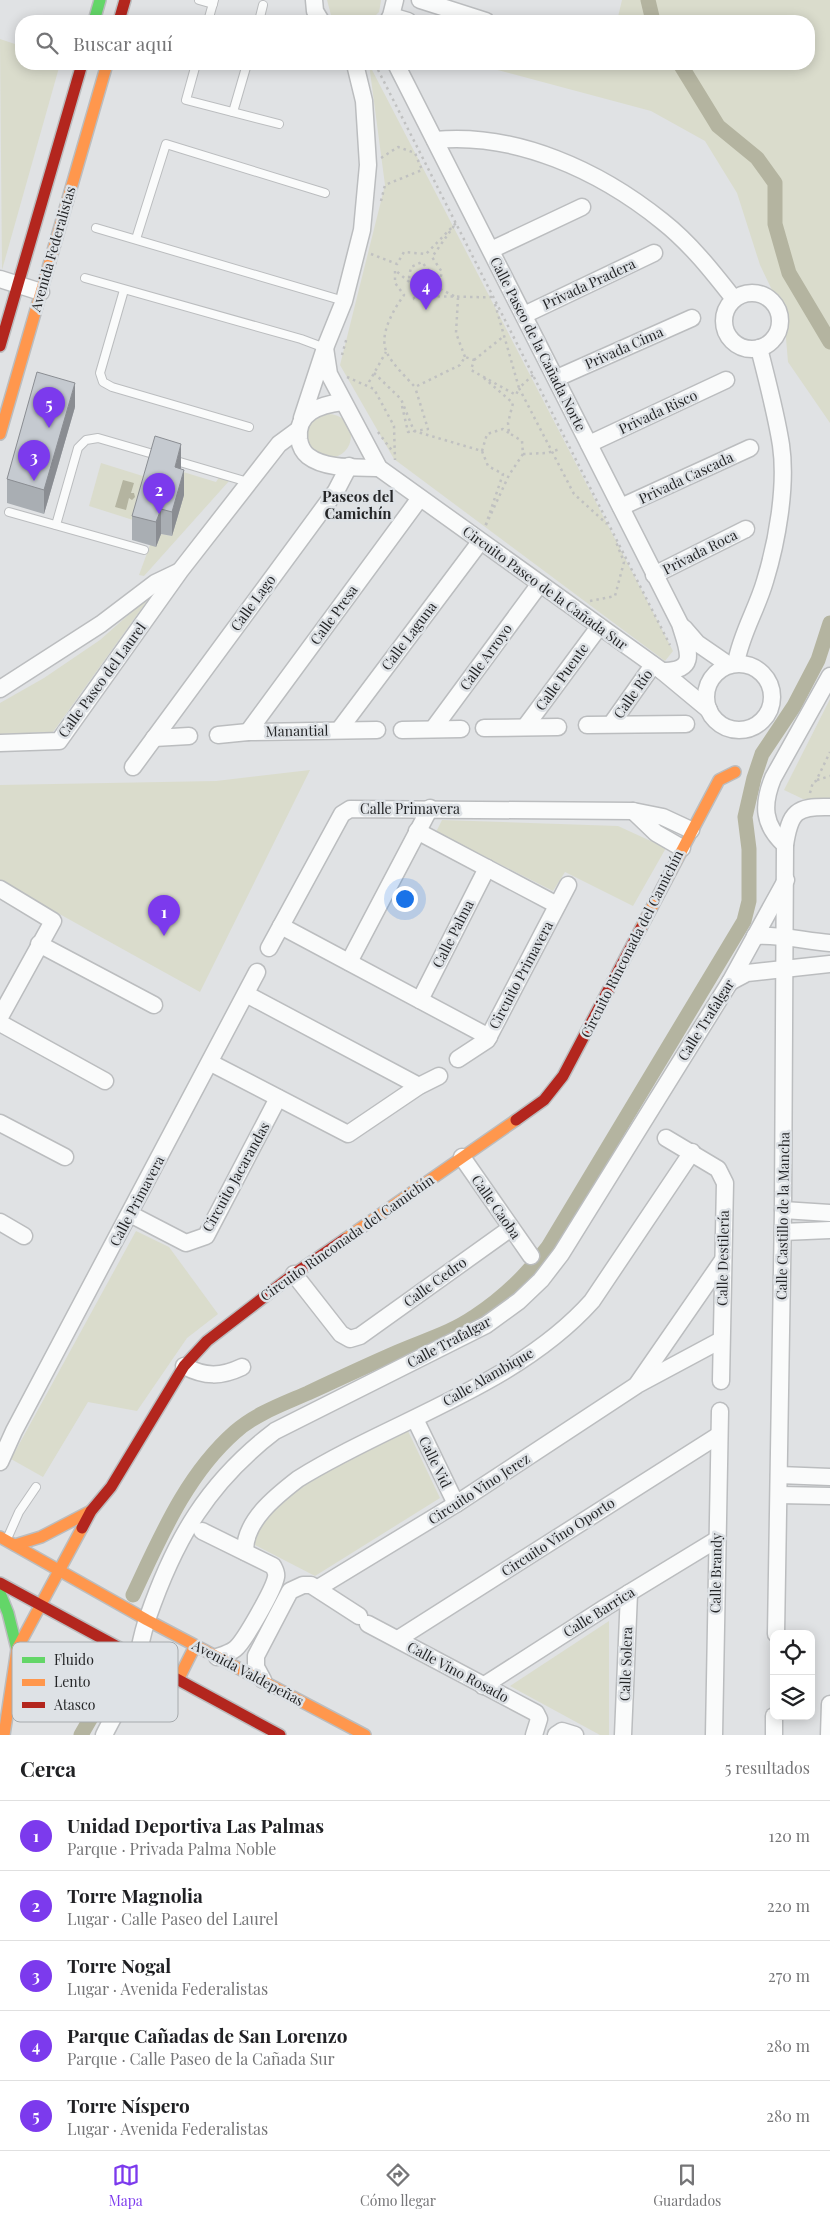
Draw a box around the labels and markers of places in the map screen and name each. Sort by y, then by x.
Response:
pin: 4 [410,269,442,310]
pin: 5 [33,387,65,428]
pin: 3 [18,440,50,481]
pin: 2 [143,473,175,514]
pin: 1 [148,895,180,936]

